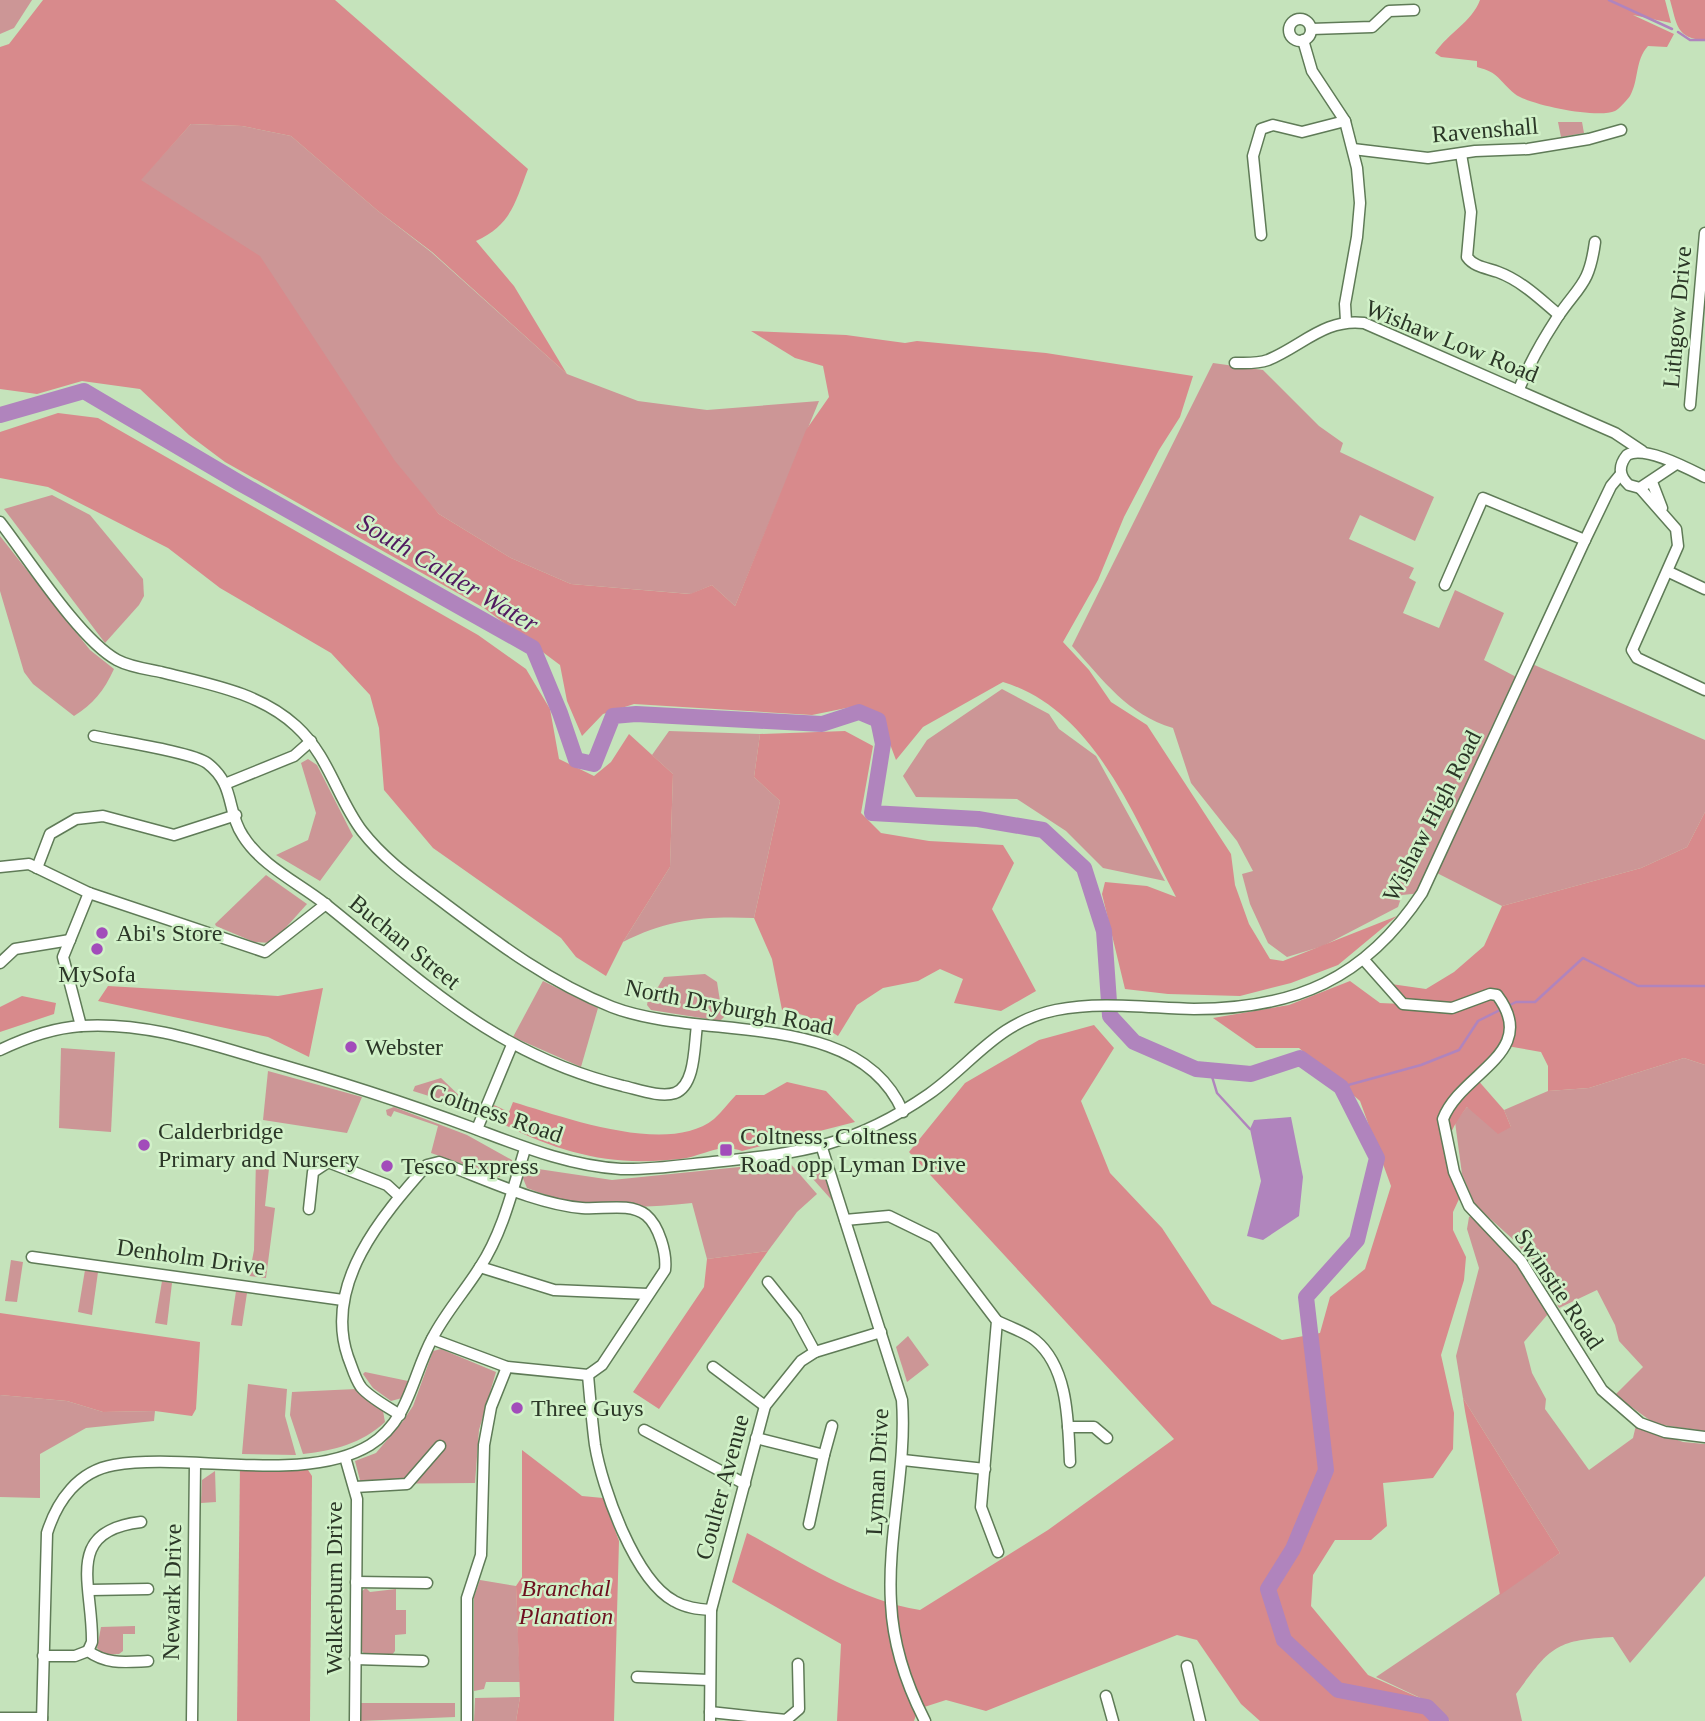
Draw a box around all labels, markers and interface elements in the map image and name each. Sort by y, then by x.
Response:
street label: Ravenshall [1431,112,1540,148]
street label: Lithgow Drive [1658,245,1696,389]
street label: Wishaw Low Road [1362,294,1542,388]
water label: South Calder Water [352,508,544,639]
street label: Wishaw High Road [1378,726,1486,906]
street label: Buchan Street [344,889,466,995]
place label: Abi's Store [116,920,222,946]
marker: Abi's Store [94,925,110,941]
marker: MySofa [89,941,105,957]
place label: MySofa [58,961,136,987]
street label: North Dryburgh Road [623,974,835,1040]
place label: Webster [365,1034,443,1060]
marker: Webster [343,1039,359,1055]
street label: Coltness Road [426,1078,566,1148]
place label: Calderbridge Primary and Nursery [158,1118,359,1172]
place label: Coltness, Coltness Road opp Lyman Drive [740,1123,966,1177]
marker: Calderbridge Primary and Nursery [136,1137,152,1153]
marker: Coltness, Coltness Road opp Lyman Drive [718,1142,734,1158]
place label: Tesco Express [401,1153,539,1179]
marker: Tesco Express [379,1158,395,1174]
street label: Swinstie Road [1509,1224,1609,1354]
street label: Denholm Drive [115,1234,267,1280]
place label: Three Guys [531,1395,644,1421]
marker: Three Guys [509,1400,525,1416]
street label: Lyman Drive [861,1408,893,1536]
street label: Coulter Avenue [690,1411,754,1563]
street label: Walkerburn Drive [321,1501,347,1675]
street label: Newark Drive [158,1523,186,1661]
park label: Branchal Planation [518,1575,613,1629]

